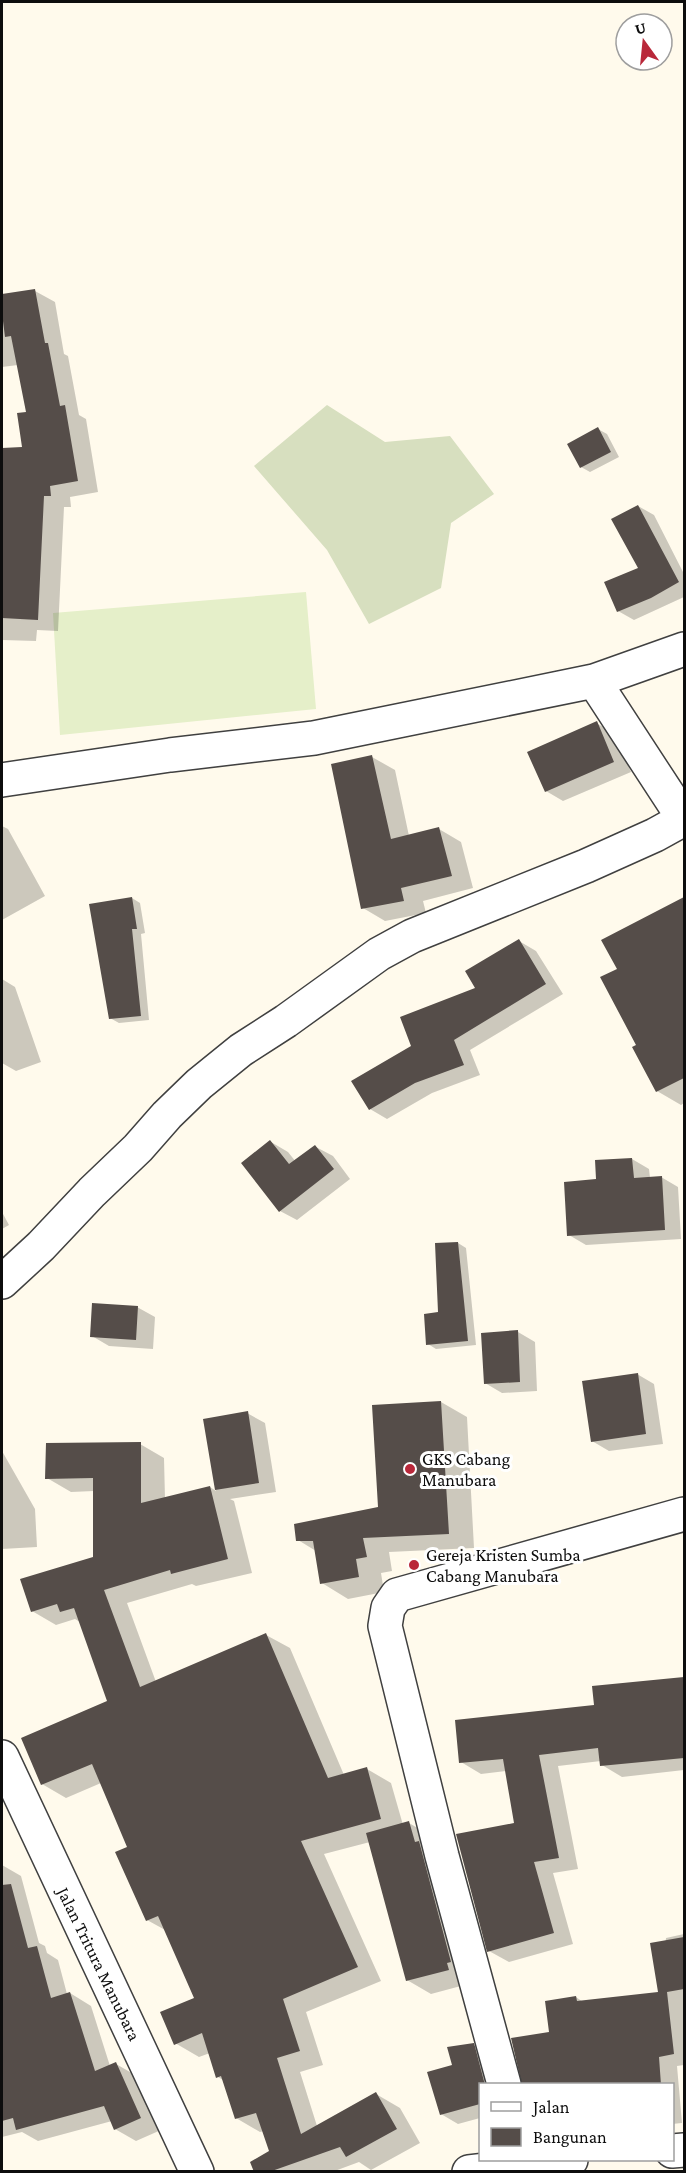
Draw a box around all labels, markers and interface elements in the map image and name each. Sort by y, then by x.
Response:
north arrow [614,12,674,72]
text: U [633,18,648,38]
place label: GKS Cabang Manubara [422,1449,511,1490]
marker: GKS Cabang Manubara [403,1462,417,1476]
place label: Gereja Kristen Sumba Cabang Manubara [426,1545,581,1586]
marker: Gereja Kristen Sumba Cabang Manubara [407,1558,421,1572]
street label: Jalan Tritura Manubara [52,1882,145,2044]
legend [479,2083,674,2161]
text: Jalan [531,2097,570,2117]
text: Bangunan [533,2127,607,2147]

